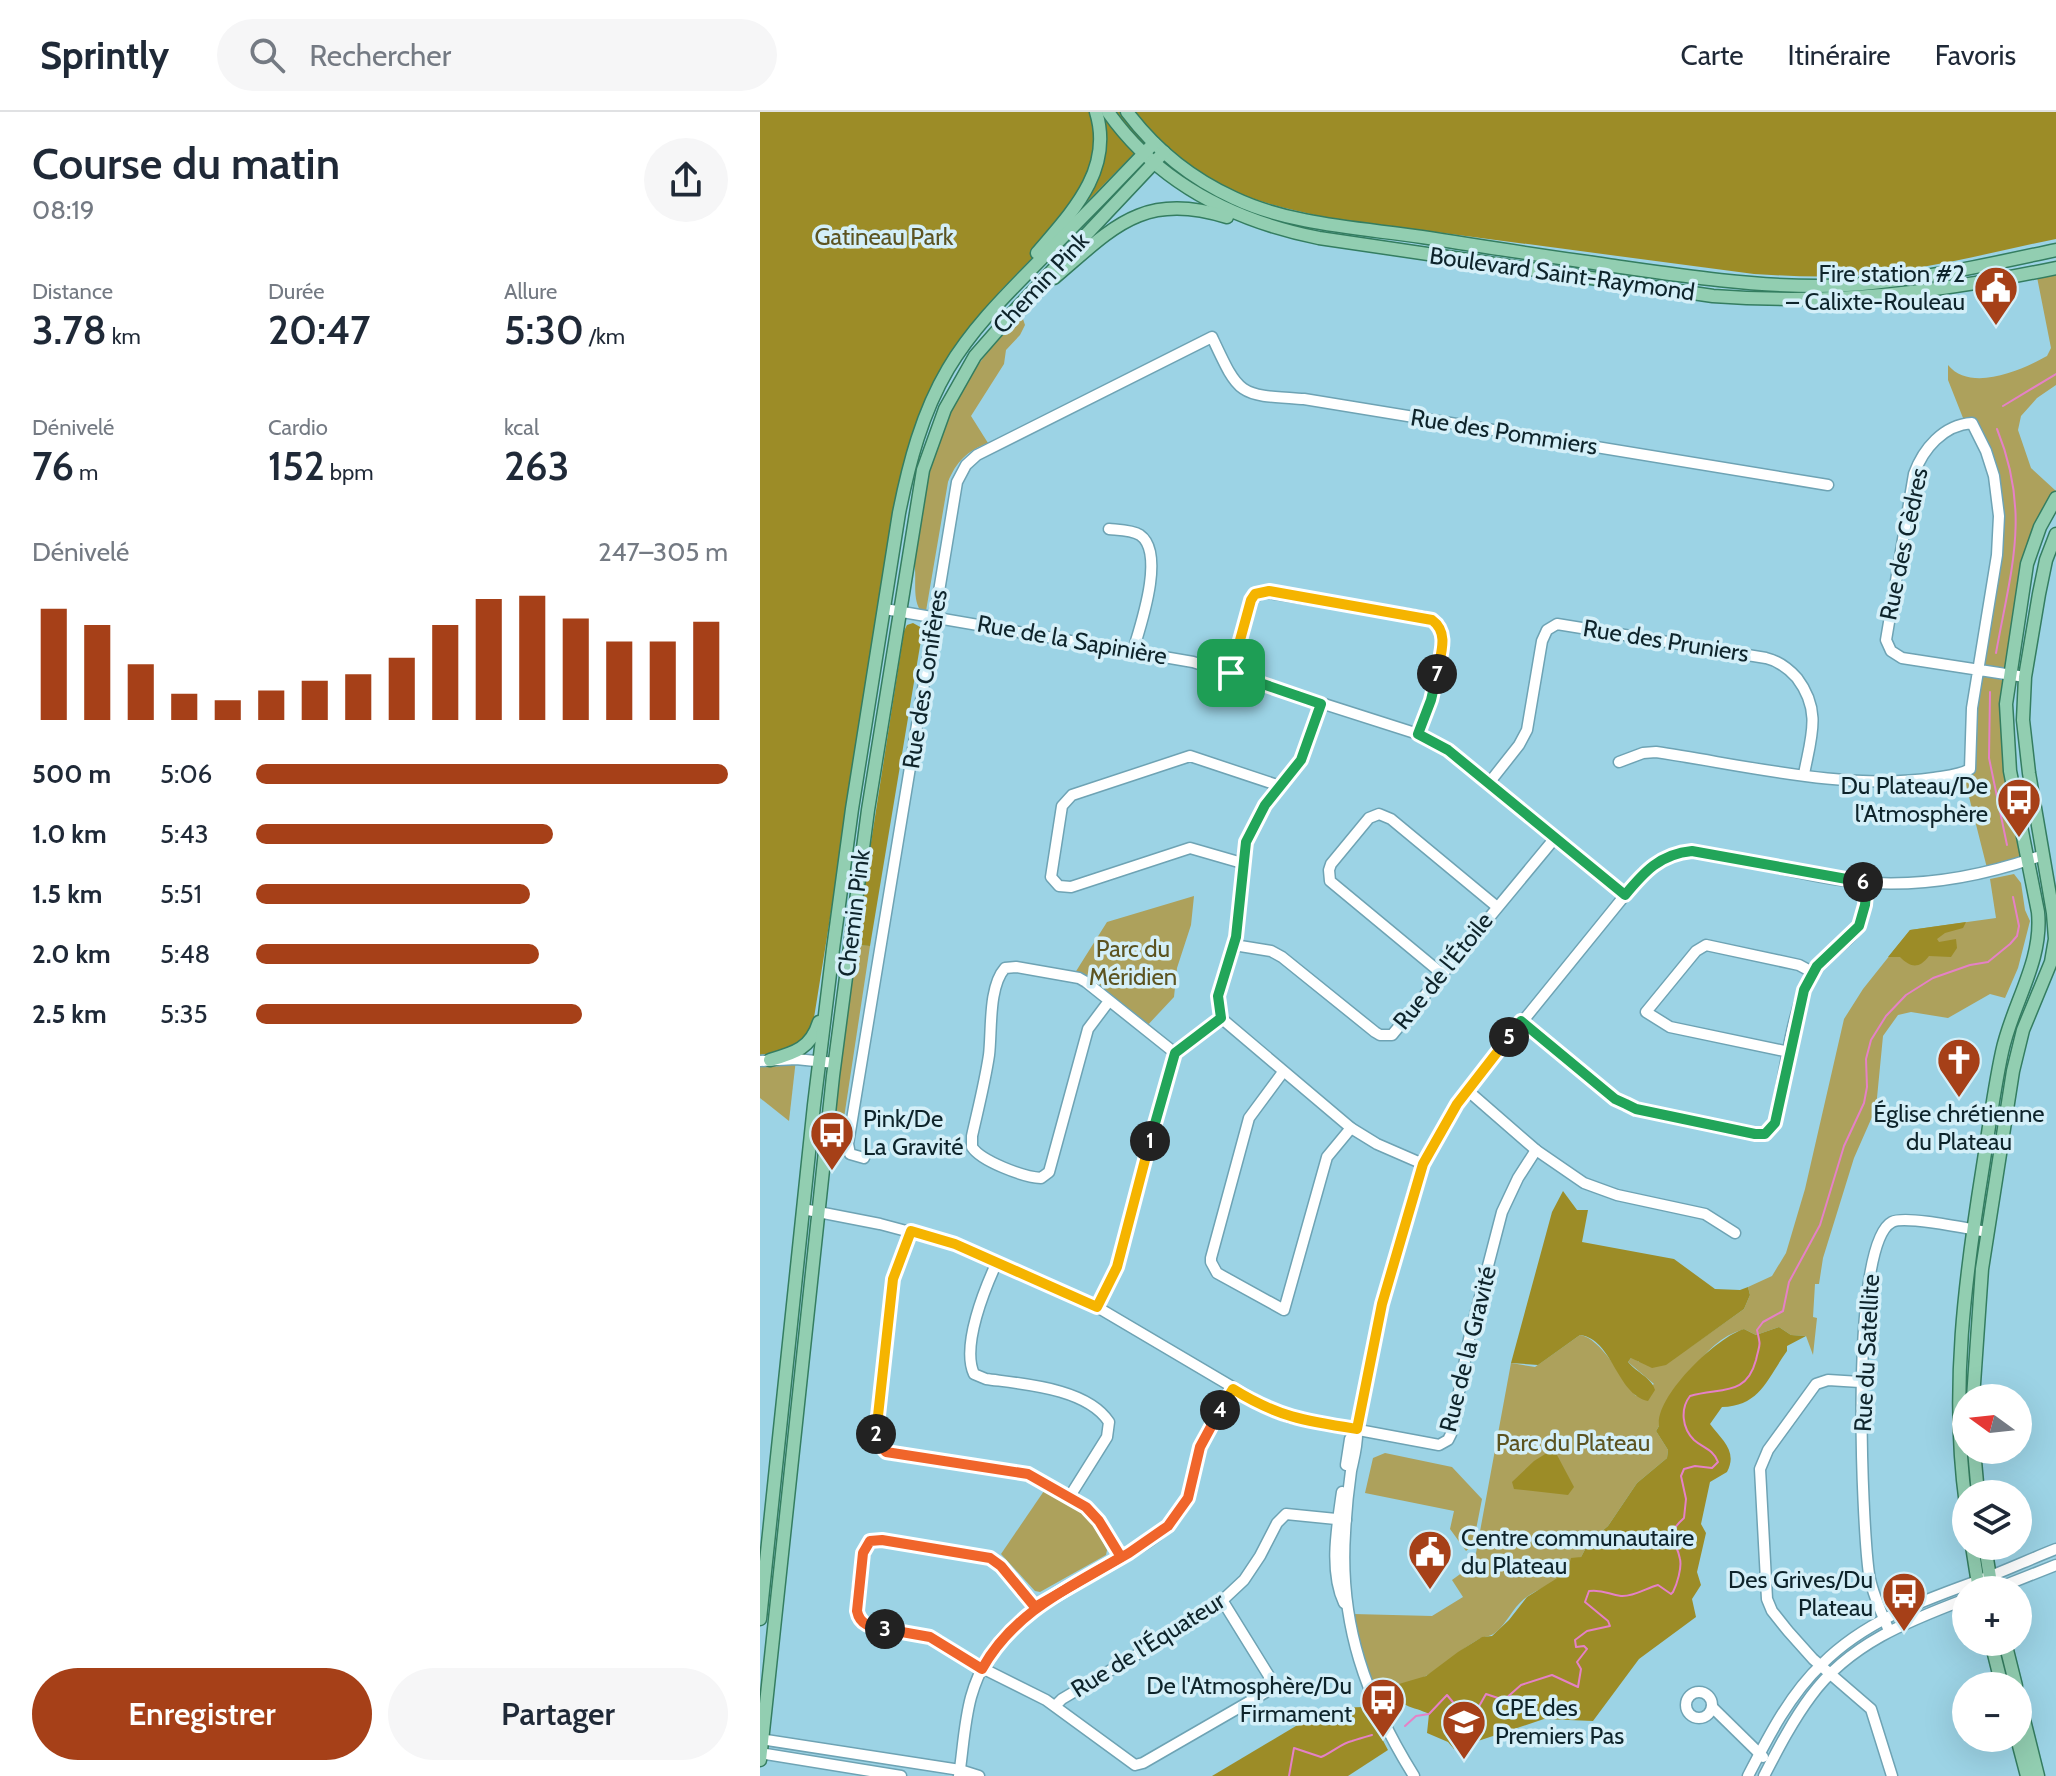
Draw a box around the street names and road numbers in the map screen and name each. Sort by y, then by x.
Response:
street label: Chemin Pink [986,226,1095,339]
street label: Boulevard Saint-Raymond [1428,241,1697,306]
street label: Rue des Pommiers [1408,402,1600,461]
street label: Rue des Cèdres [1873,465,1934,623]
street label: Rue des Conifères [896,587,953,771]
street label: Rue de la Sapinière [975,609,1169,670]
street label: Rue des Pruniers [1581,613,1751,668]
street label: Chemin Pink [831,847,876,978]
street label: Rue de l'Étoile [1387,906,1499,1035]
street label: Rue de la Gravité [1433,1263,1502,1435]
street label: Rue du Satellite [1848,1273,1885,1433]
street label: Rue de l'Équateur [1066,1586,1230,1703]

